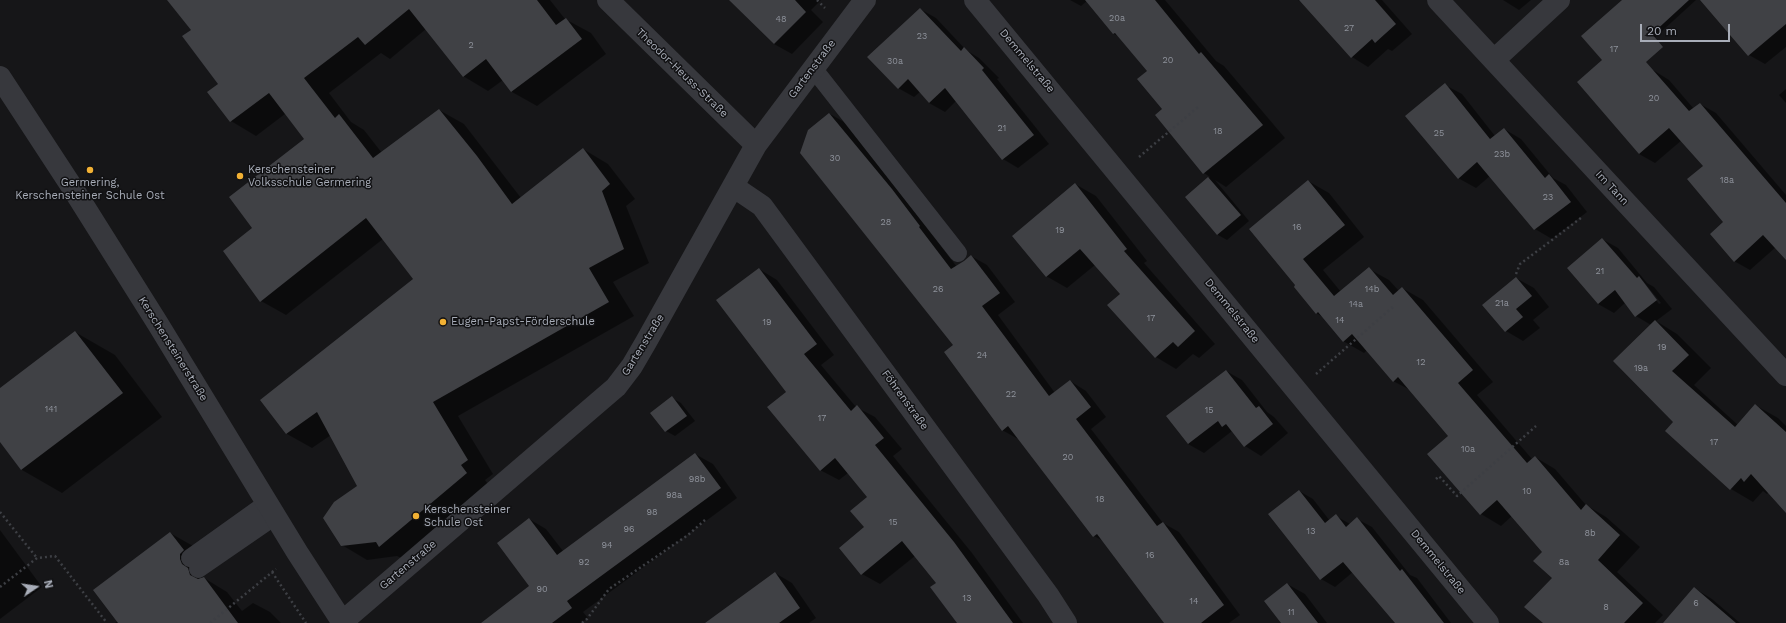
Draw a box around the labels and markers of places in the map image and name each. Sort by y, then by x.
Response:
place label: Kerschensteiner Volksschule Germering [248,163,371,189]
marker: Germering, Kerschensteiner Schule Ost [85,165,95,175]
marker: Kerschensteiner Volksschule Germering [235,171,245,181]
place label: Germering, Kerschensteiner Schule Ost [15,176,165,202]
place label: Eugen-Papst-Förderschule [451,315,595,329]
marker: Eugen-Papst-Förderschule [438,317,448,327]
place label: Kerschensteiner Schule Ost [424,503,511,529]
marker: Kerschensteiner Schule Ost [411,511,421,521]

